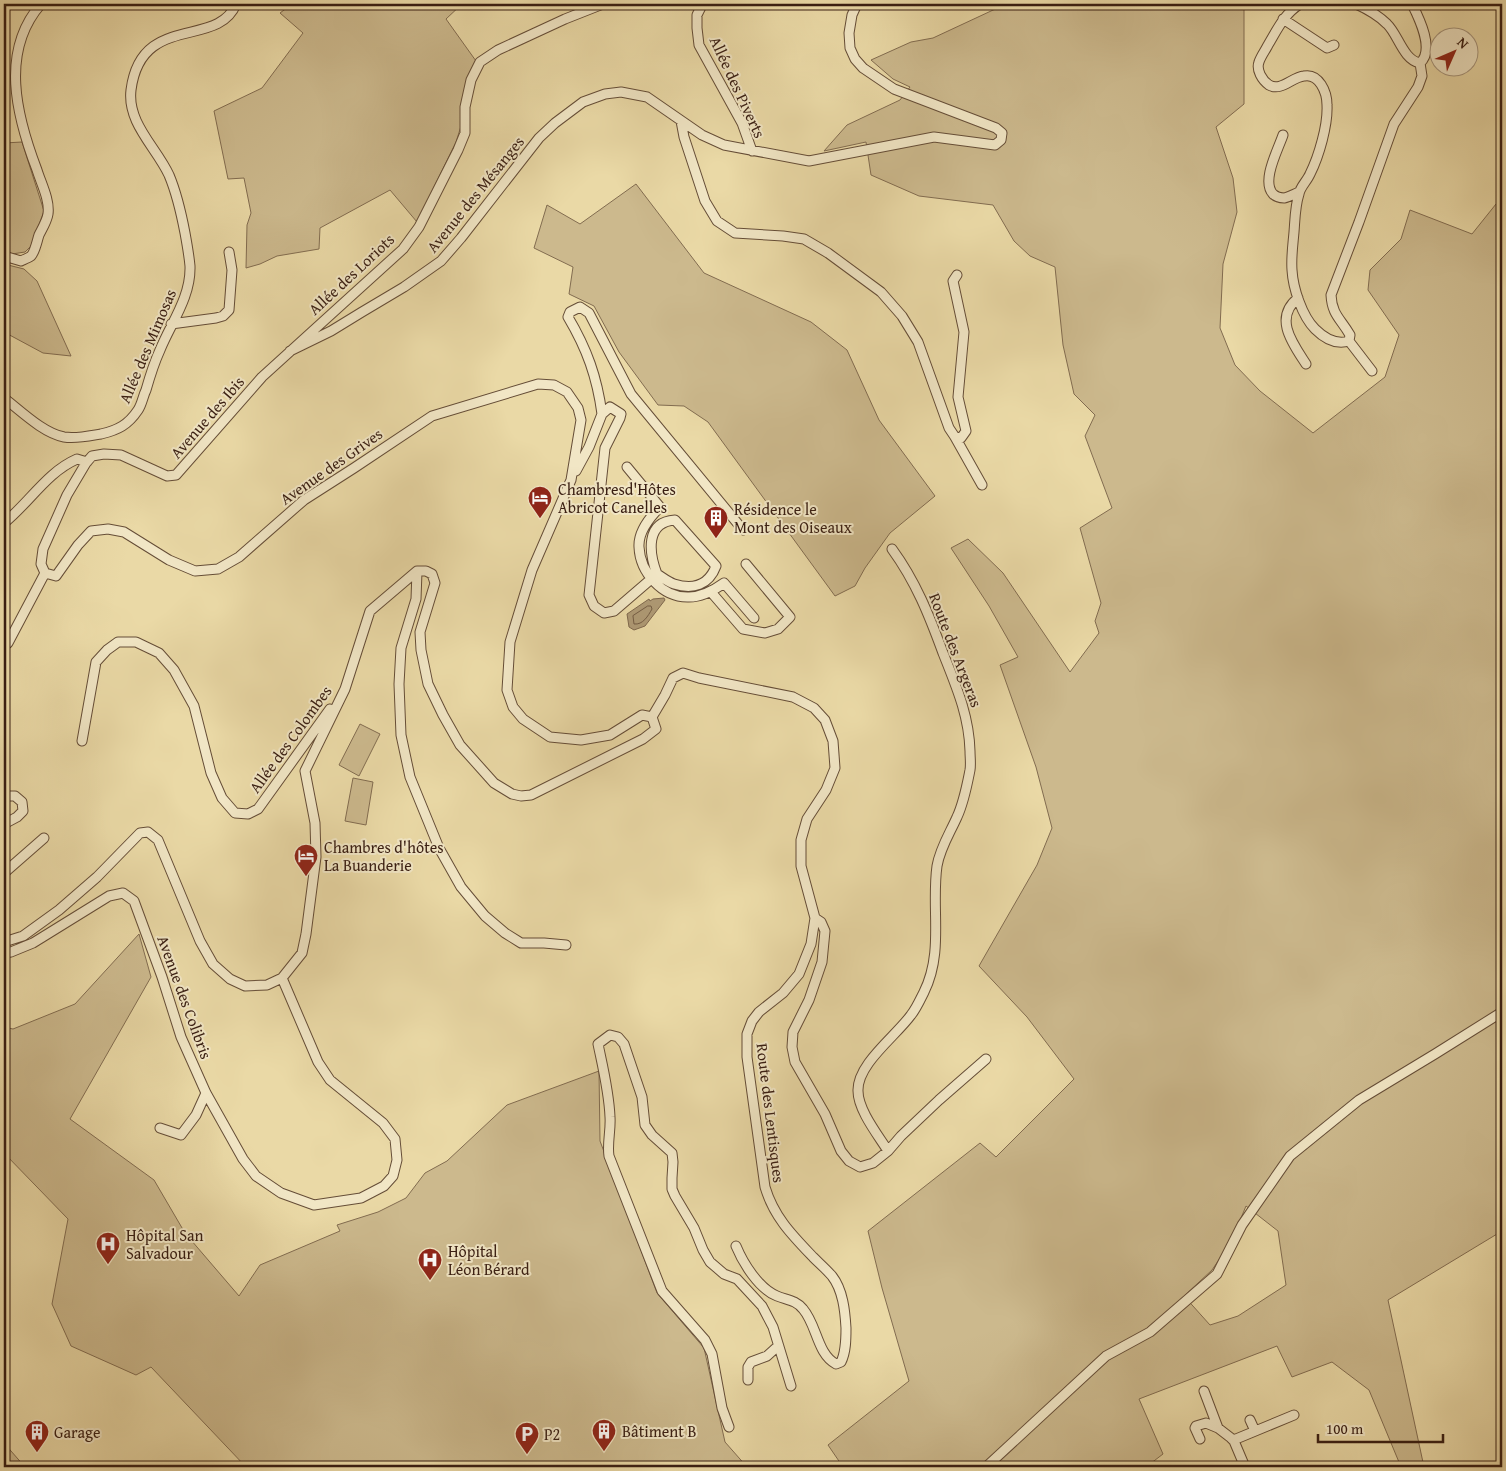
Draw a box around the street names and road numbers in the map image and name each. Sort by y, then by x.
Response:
street label: Allée des Piverts [704,32,772,142]
street label: Avenue des Mésanges [420,131,530,257]
street label: Allée des Loriots [302,228,400,320]
street label: Allée des Mimosas [112,285,182,407]
street label: Avenue des Ibis [164,370,250,464]
street label: Avenue des Grives [275,422,387,510]
street label: Route des Argeras [923,589,989,711]
street label: Allée des Colombes [243,680,337,798]
street label: Avenue des Colibris [151,932,219,1062]
street label: Route des Lentisques [751,1042,791,1184]

